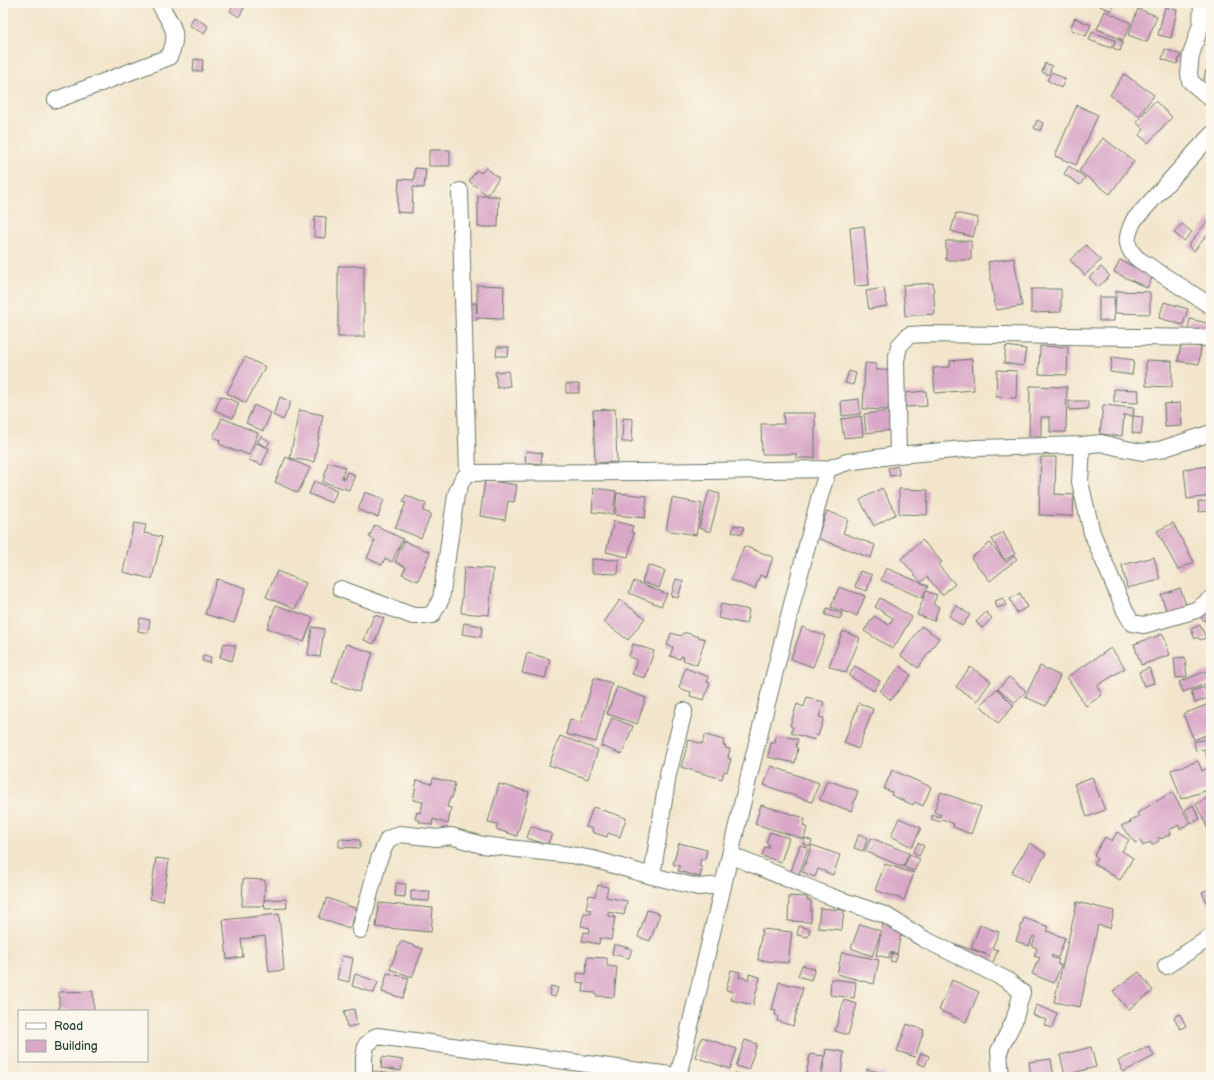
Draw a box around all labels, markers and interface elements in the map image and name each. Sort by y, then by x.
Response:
legend [18,1010,148,1062]
text: Road [54,1019,83,1034]
text: Building [54,1039,98,1054]

